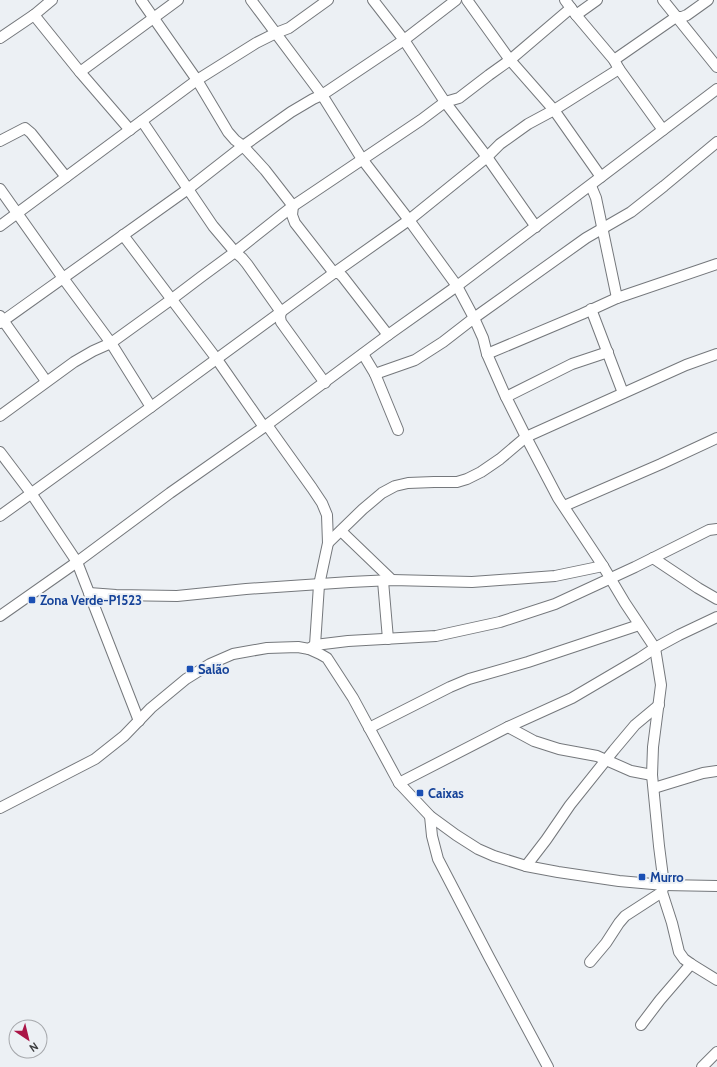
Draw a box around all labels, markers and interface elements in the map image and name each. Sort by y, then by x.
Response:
place label: Zona Verde-P1523 [40,592,142,608]
marker: Zona Verde-P1523 [27,595,37,605]
place label: Salão [198,661,230,677]
marker: Salão [185,664,195,674]
place label: Caixas [428,785,464,801]
marker: Caixas [415,788,425,798]
place label: Murro [650,869,684,885]
marker: Murro [637,872,647,882]
north arrow [8,1019,48,1059]
text: N [27,1039,41,1055]

